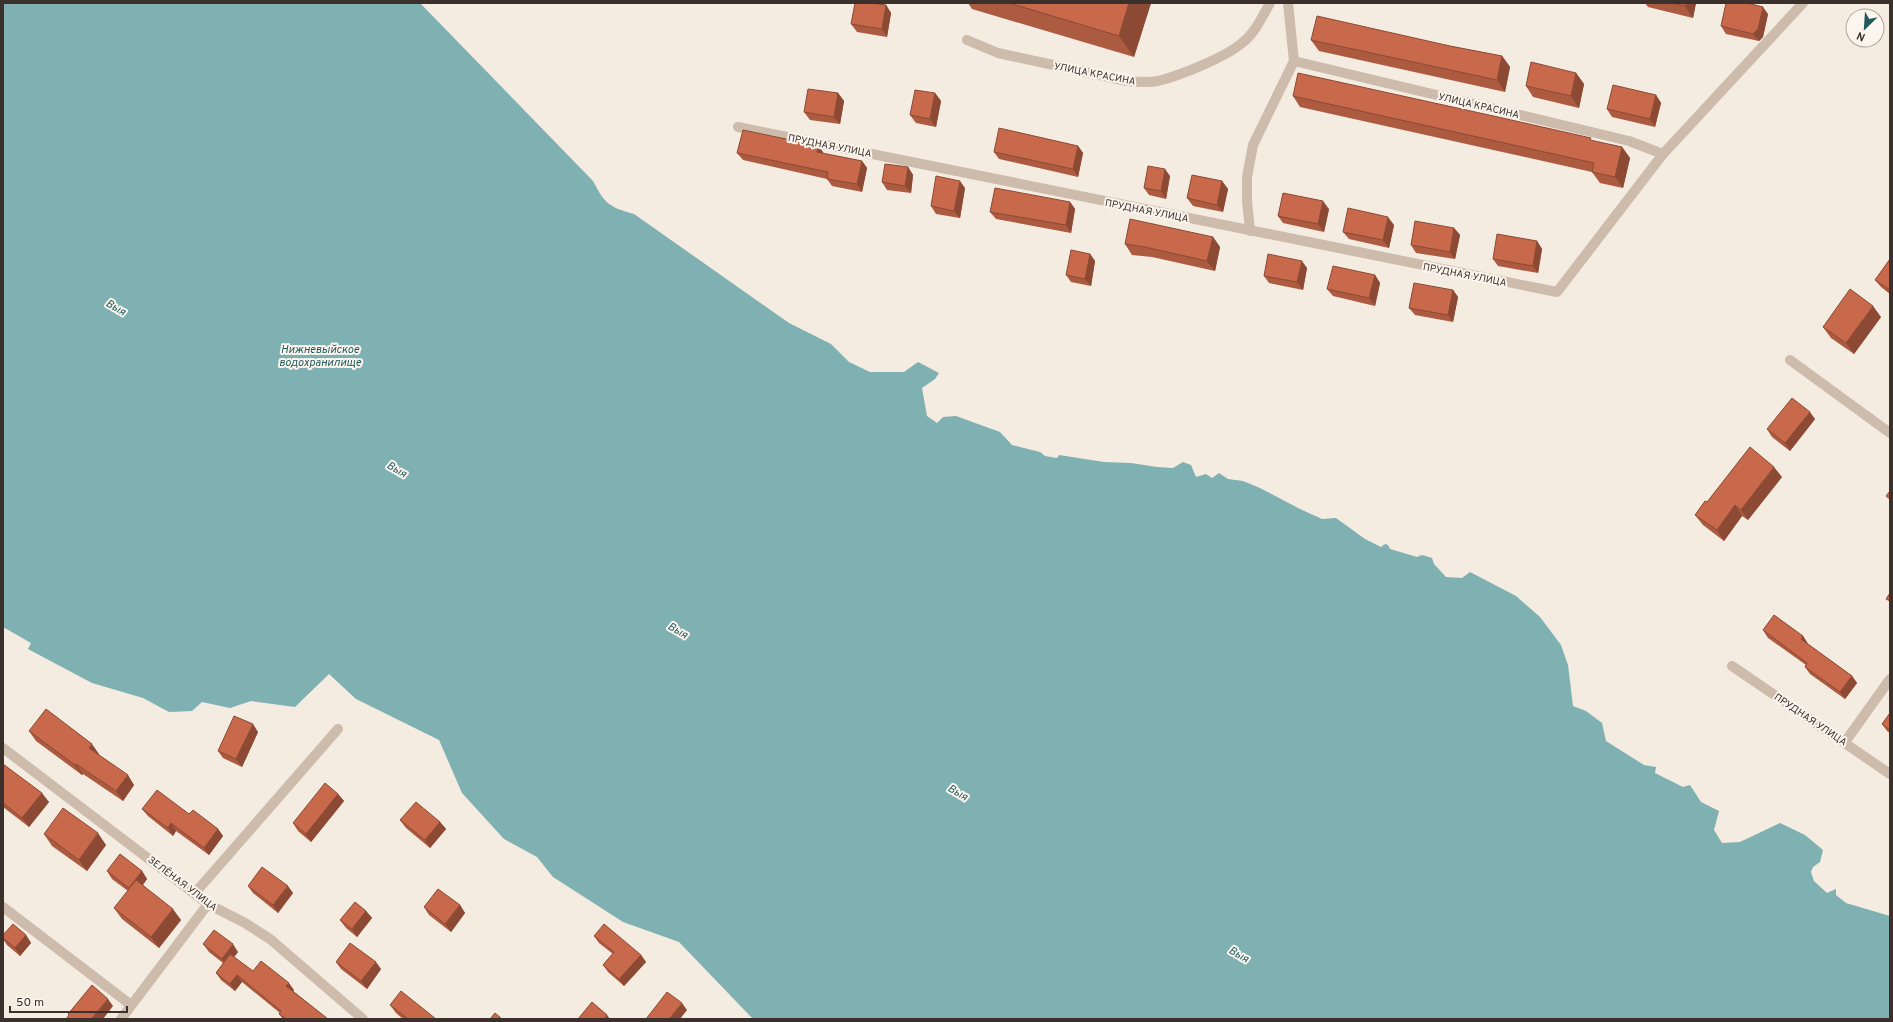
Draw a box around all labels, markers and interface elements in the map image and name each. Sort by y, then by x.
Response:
north arrow [1845,8,1885,48]
text: N [1855,28,1868,44]
street label: УЛИЦА КРАСИНА [1053,60,1137,89]
street label: УЛИЦА КРАСИНА [1437,91,1521,122]
street label: ПРУДНАЯ УЛИЦА [787,132,873,161]
street label: ПРУДНАЯ УЛИЦА [1104,197,1190,226]
street label: ПРУДНАЯ УЛИЦА [1422,261,1508,290]
water label: Выя [103,297,128,319]
water label: Нижневыйское водохранилище [279,343,361,370]
water label: Выя [384,459,409,481]
water label: Выя [665,620,690,642]
street label: ПРУДНАЯ УЛИЦА [1771,691,1849,750]
water label: Выя [945,782,970,804]
street label: ЗЕЛЁНАЯ УЛИЦА [145,854,220,915]
water label: Выя [1226,944,1251,966]
scale bar [10,988,127,1014]
text: 50 m [16,995,44,1011]

